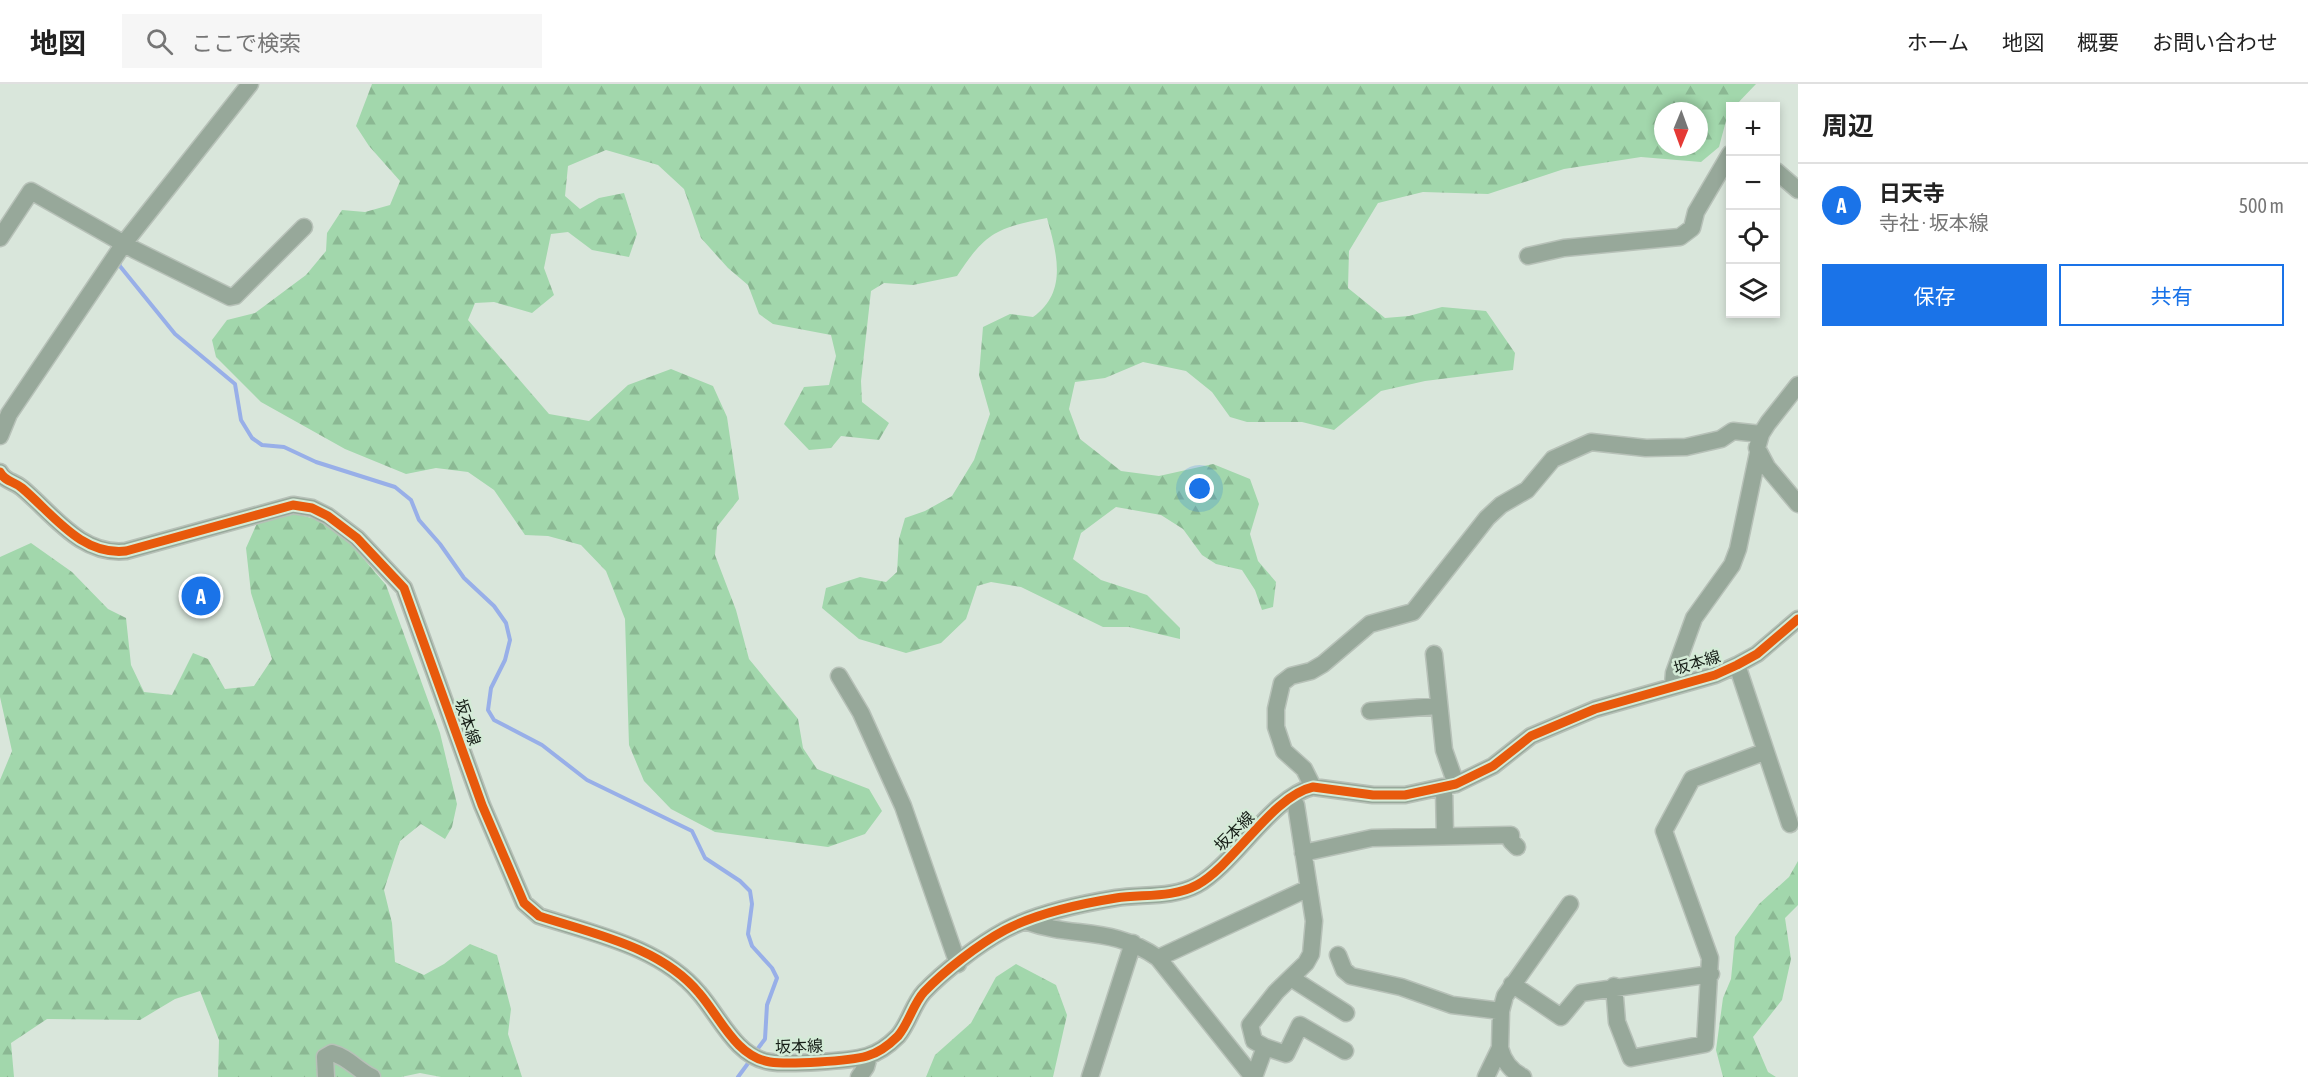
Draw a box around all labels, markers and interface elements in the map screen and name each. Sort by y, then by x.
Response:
search box [122,14,542,68]
icon: search [143,25,176,58]
text: 地図 [30,27,86,59]
text: ここで検索 [191,30,301,56]
text: ホーム [1907,30,1969,54]
text: 地図 [2002,30,2044,54]
text: 概要 [2077,30,2119,54]
text: お問い合わせ [2152,30,2278,54]
north arrow [1654,102,1708,156]
map controls [1726,102,1780,318]
button: + [1726,102,1780,156]
text: 周辺 [1822,111,1874,141]
button: − [1726,156,1780,210]
text: 日天寺 [1879,180,1945,206]
text: A [1837,194,1846,217]
text: 500 m [2239,194,2284,217]
button: locate [1726,210,1780,264]
text: 寺社 · 坂本線 [1879,211,1989,234]
button: layers [1726,264,1780,318]
button: 保存 [1822,264,2047,326]
button: 共有 [2059,264,2284,326]
your location [1185,474,1214,503]
pin: A [182,574,220,618]
street label: 坂本線 [1671,647,1723,677]
street label: 坂本線 [452,696,484,748]
street label: 坂本線 [1211,808,1257,854]
street label: 坂本線 [775,1036,823,1056]

